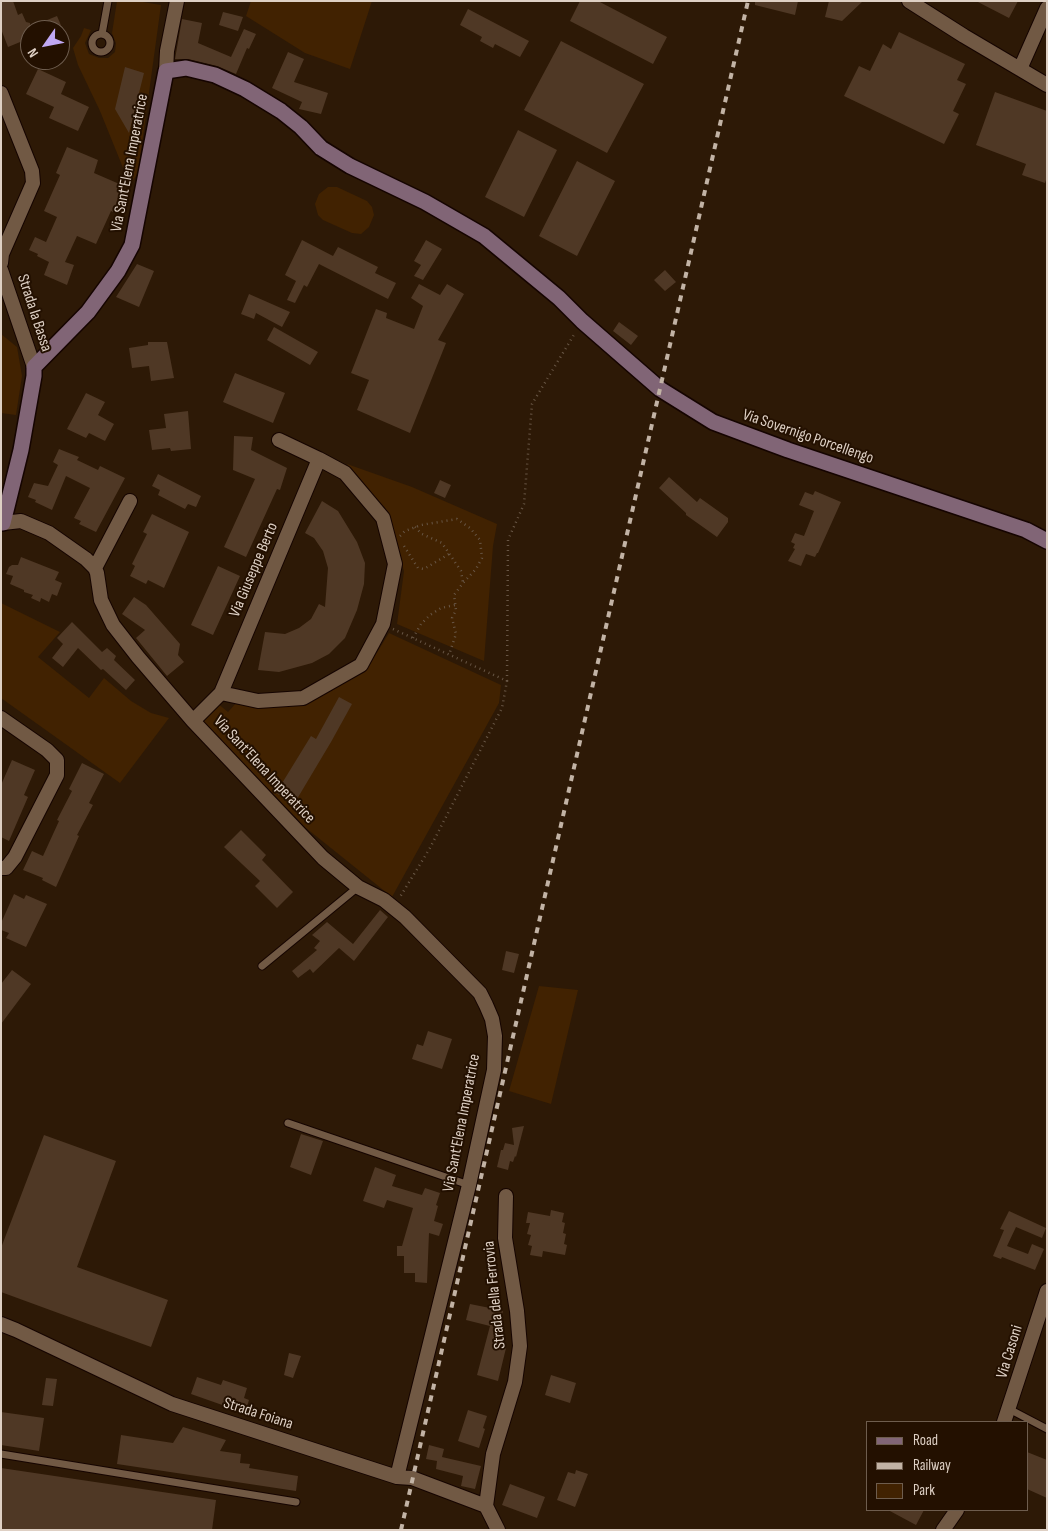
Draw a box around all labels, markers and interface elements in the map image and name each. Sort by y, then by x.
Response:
north arrow [20,20,70,70]
text: N [24,45,42,61]
street label: Via Sant'Elena Imperatrice [107,92,153,234]
street label: Strada la Bassa [13,272,55,354]
street label: Via Sovernigo Porcellengo [740,406,876,468]
street label: Via Giuseppe Berto [225,520,283,620]
street label: Via Sant'Elena Imperatrice [209,712,319,828]
street label: Via Sant'Elena Imperatrice [439,1052,485,1194]
street label: Strada della Ferrovia [480,1240,510,1350]
street label: Via Casoni [993,1323,1027,1381]
street label: Strada Foiana [221,1394,295,1434]
legend [866,1421,1028,1511]
text: Road [913,1431,938,1450]
text: Railway [913,1456,951,1475]
text: Park [913,1481,935,1500]

